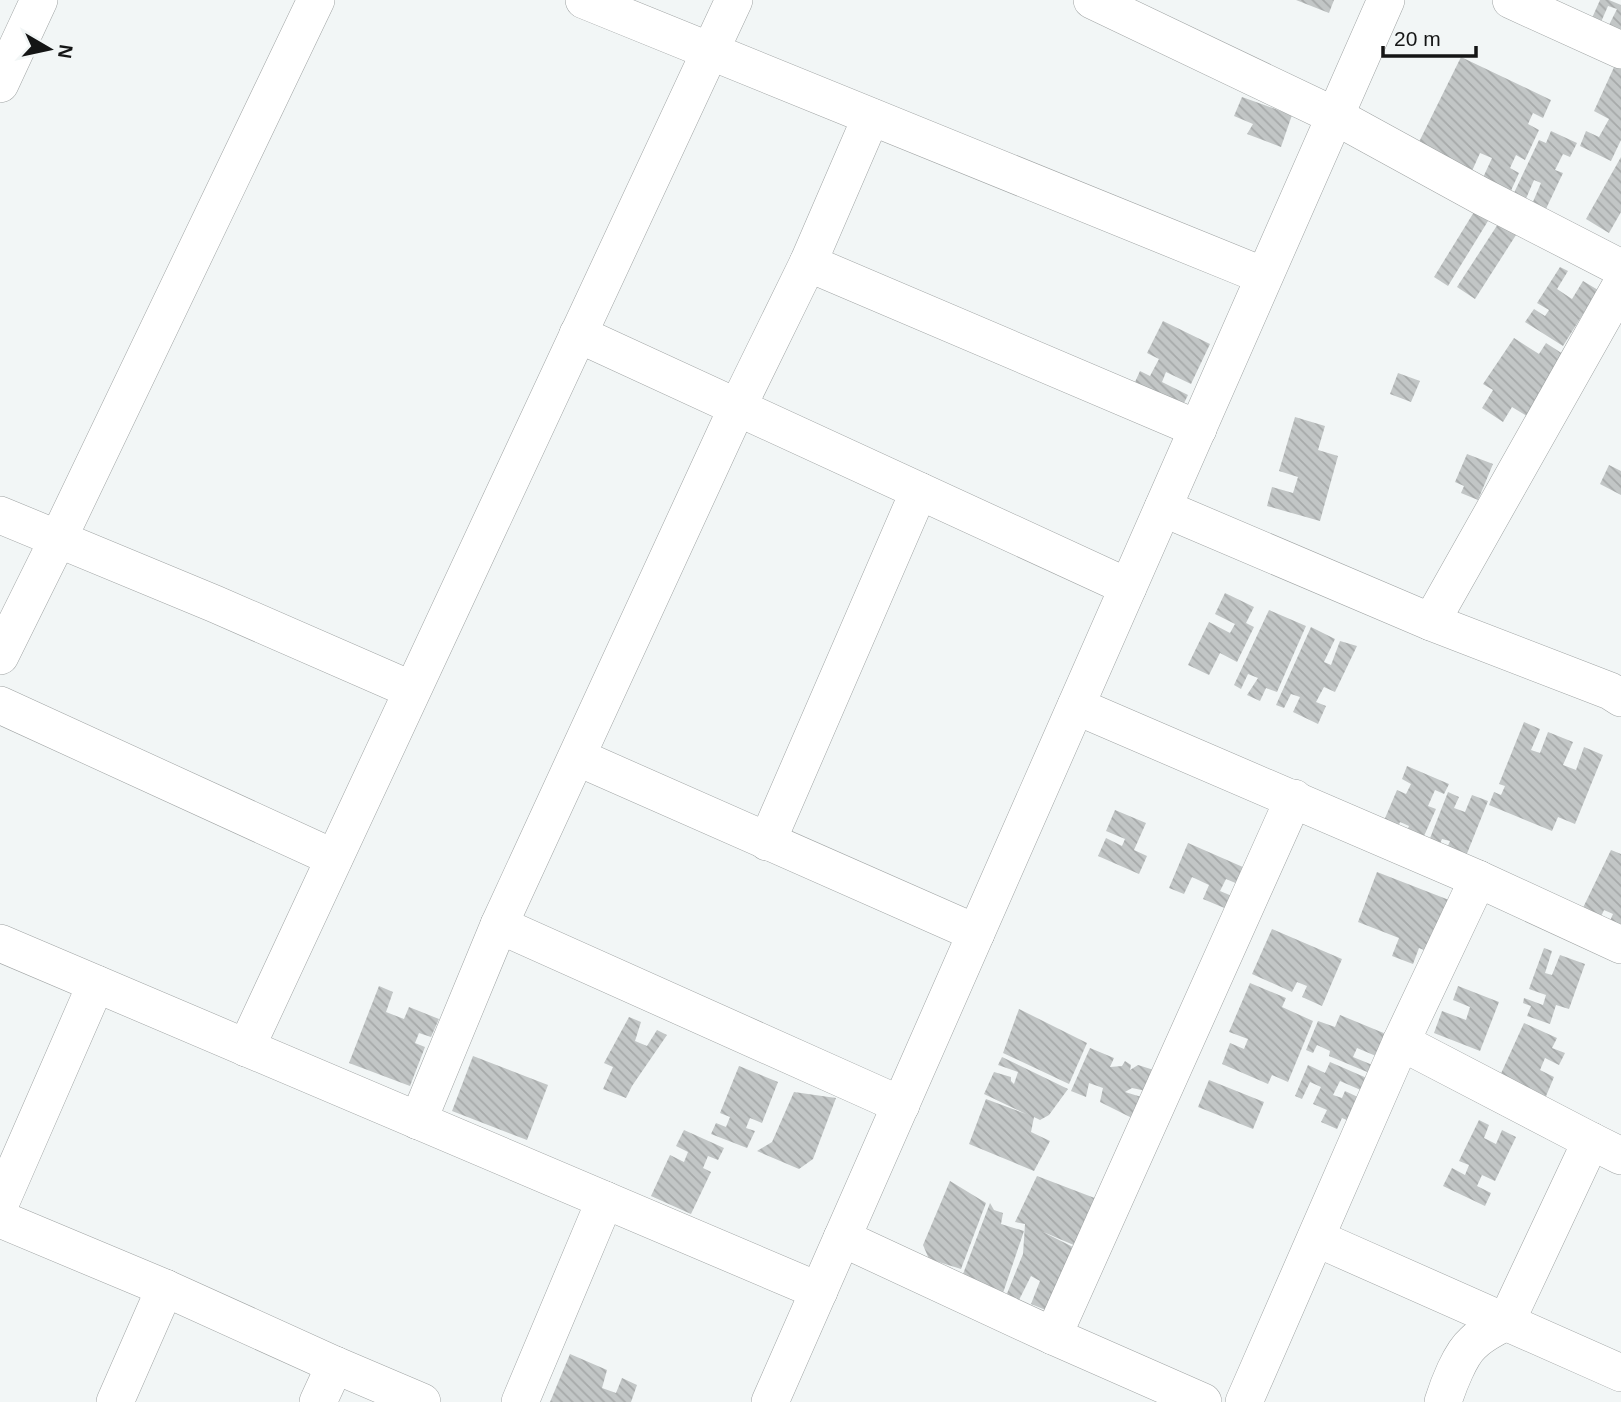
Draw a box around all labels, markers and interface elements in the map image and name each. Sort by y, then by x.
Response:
north arrow [14,14,84,84]
scale bar [1383,14,1476,58]
text: 20 m [1394,27,1441,50]
text: N [54,43,77,60]

